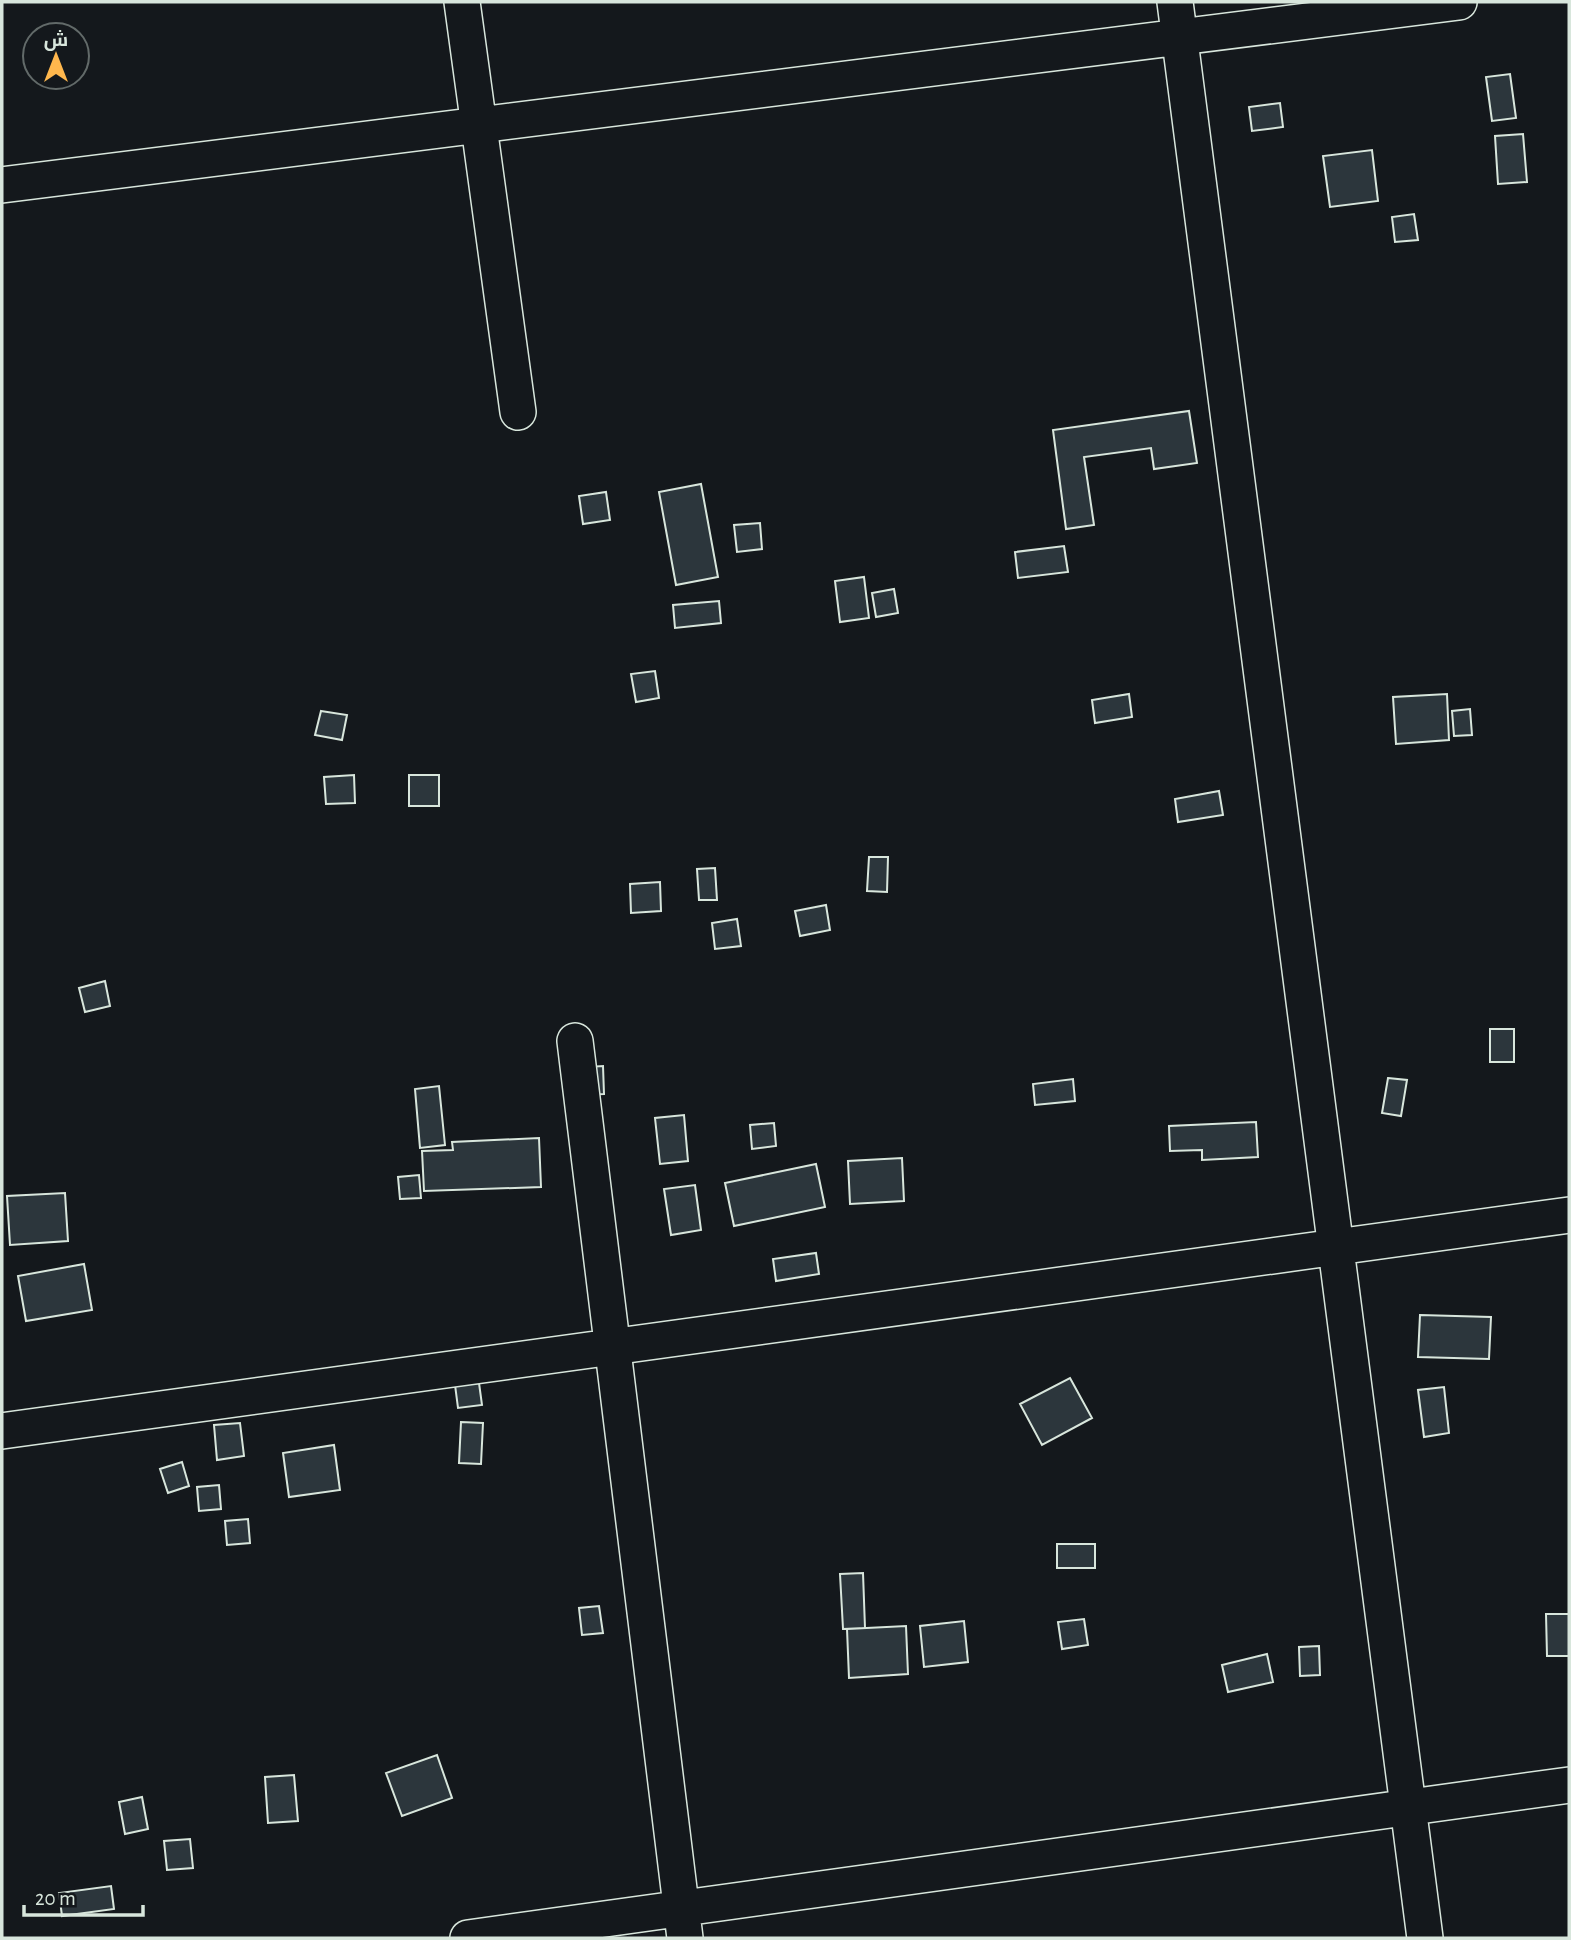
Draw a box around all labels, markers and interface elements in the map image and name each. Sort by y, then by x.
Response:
north arrow [21,21,91,91]
text: ش [44,30,68,51]
scale bar [24,1874,144,1918]
text: 20 m [35,1888,76,1909]

